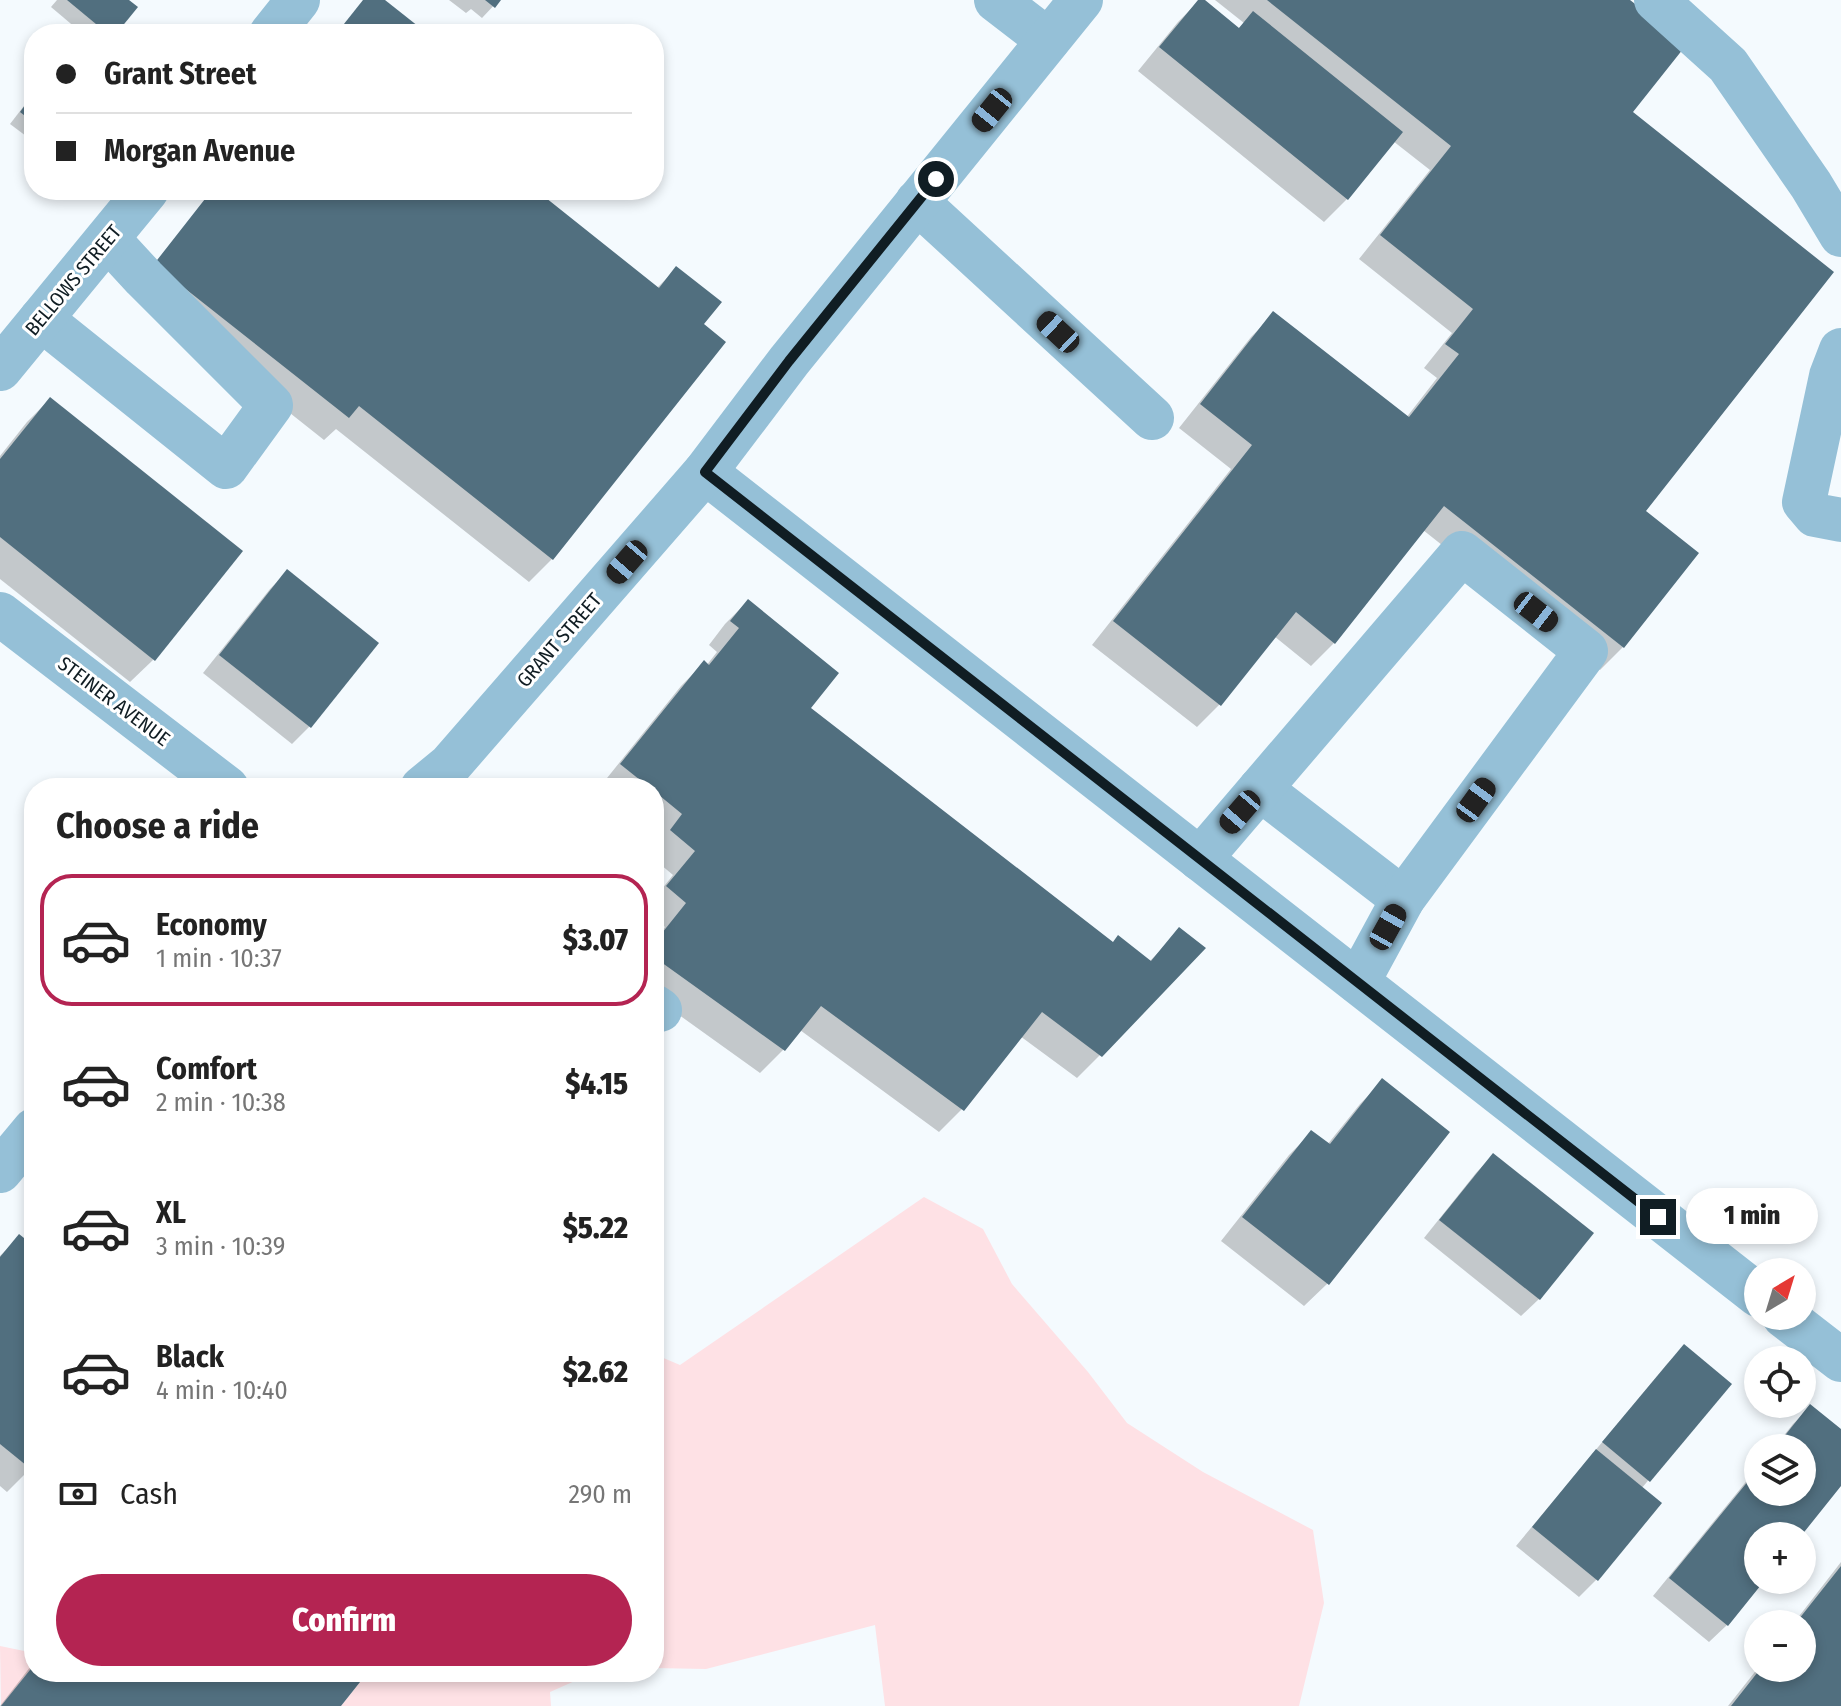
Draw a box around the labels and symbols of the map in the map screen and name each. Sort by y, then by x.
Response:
car [968,84,1016,136]
route start [918,161,954,197]
street label: BELLOWS STREET [20,219,127,340]
car [1032,307,1084,357]
car [602,536,652,588]
street label: GRANT STREET [512,588,607,692]
car [1510,588,1562,636]
street label: STEINER AVENUE [53,651,175,751]
car [1452,774,1500,826]
car [1215,786,1265,838]
car [1366,900,1410,954]
callout: 1 min [1686,1189,1818,1245]
route end [1640,1199,1676,1235]
north arrow [1744,1258,1816,1330]

